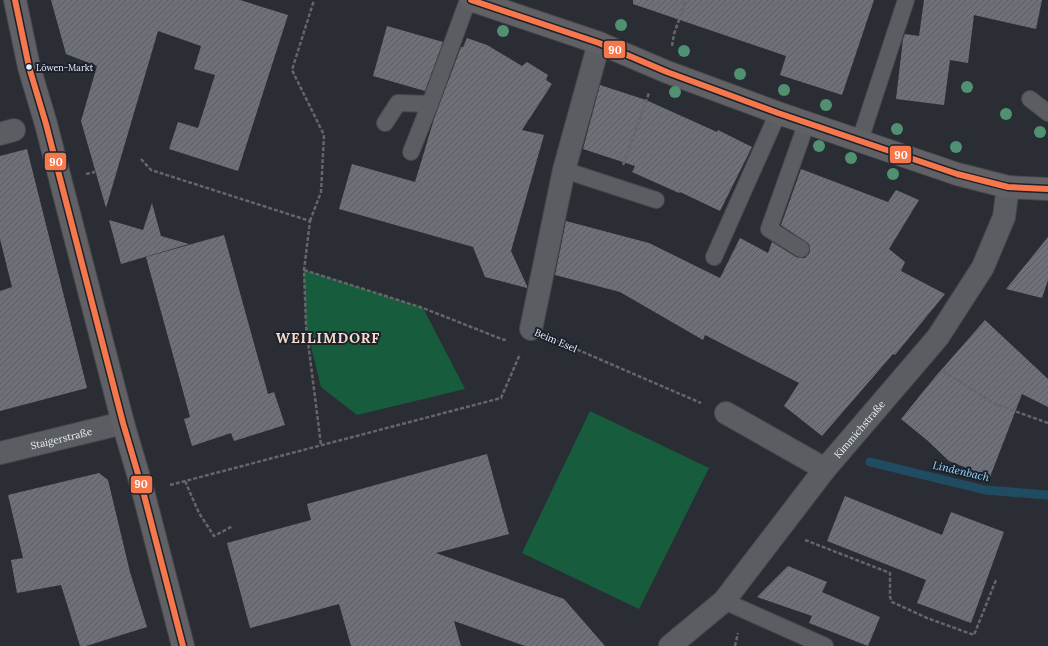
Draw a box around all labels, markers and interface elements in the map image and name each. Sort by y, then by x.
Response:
line badge: 90 [603,40,626,59]
text: 90 [608,43,622,57]
marker: Löwen-Markt [24,62,34,72]
place label: Löwen-Markt [36,62,94,73]
line badge: 90 [889,145,912,164]
text: 90 [894,148,908,162]
line badge: 90 [44,152,67,171]
text: 90 [49,155,63,169]
street label: Beim Esel [533,326,579,355]
district label: WEILIMDORF [276,329,380,347]
street label: Kimmichstraße [831,397,888,461]
street label: Staigerstraße [29,425,94,452]
water label: Lindenbach [931,458,991,484]
line badge: 90 [130,475,153,494]
text: 90 [134,477,148,491]

